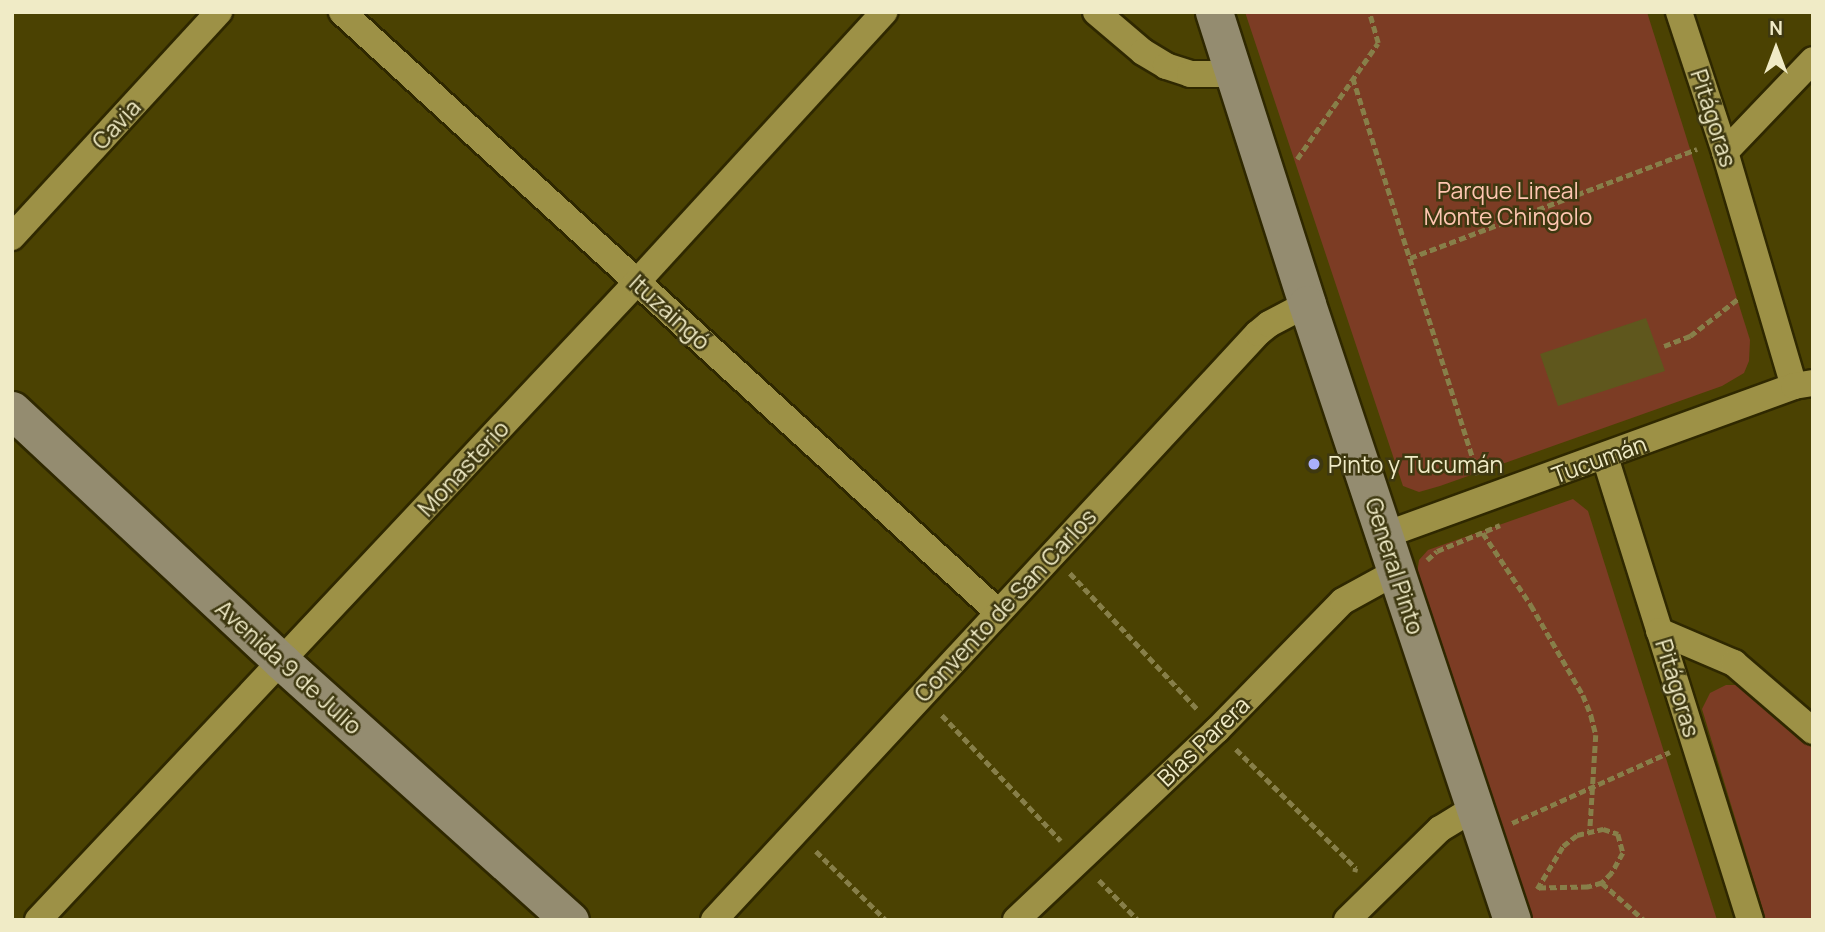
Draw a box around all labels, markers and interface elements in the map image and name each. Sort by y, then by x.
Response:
north arrow [1741,14,1811,84]
text: N [1769,15,1783,41]
street label: Pitágoras [1685,66,1743,170]
street label: Cavia [86,93,146,155]
park label: Parque Lineal Monte Chingolo [1424,176,1592,230]
street label: Ituzaingó [624,269,716,355]
street label: Monasterio [412,414,514,522]
street label: Tucumán [1548,429,1650,489]
place label: Pinto y Tucumán [1328,450,1503,478]
marker: Pinto y Tucumán [1306,456,1322,472]
street label: General Pinto [1360,494,1430,638]
street label: Convento de San Carlos [908,503,1102,707]
street label: Avenida 9 de Julio [210,594,368,740]
street label: Pitágoras [1650,636,1706,740]
street label: Blas Parera [1151,690,1255,792]

